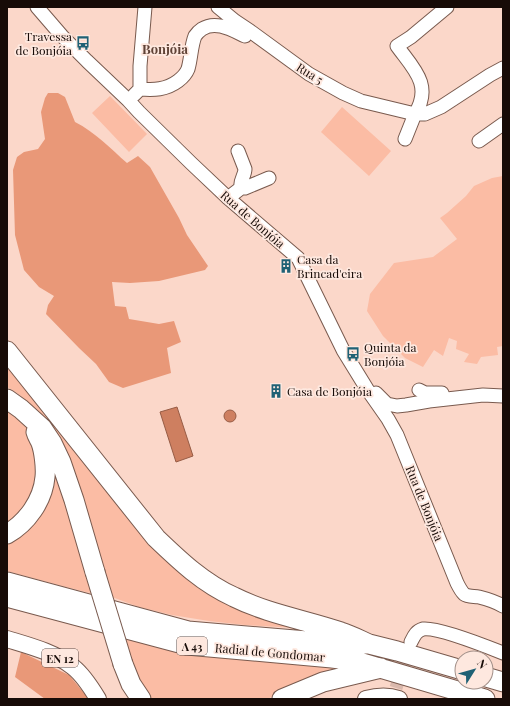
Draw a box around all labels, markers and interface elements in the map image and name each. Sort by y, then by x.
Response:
place label: Travessa de Bonjóia [15,28,72,58]
bus stop icon: Travessa de Bonjóia [75,35,91,51]
district label: Bonjóia [142,40,188,57]
street label: Rua 5 [294,59,326,87]
street label: Rua de Bonjóia [218,187,288,251]
place label: Casa da Brincad'eira [297,251,362,281]
building icon: Casa da Brincad'eira [278,258,294,274]
place label: Quinta da Bonjóia [364,339,417,369]
bus stop icon: Quinta da Bonjóia [345,346,361,362]
building icon: Casa de Bonjóia [268,383,284,399]
place label: Casa de Bonjóia [287,383,372,399]
street label: Rua de Bonjóia [403,463,447,543]
road number: A 43 [177,637,207,655]
street label: Radial de Gondomar [214,639,326,665]
road number: EN 12 [42,649,78,667]
north arrow [454,650,494,690]
text: N [474,656,491,671]

